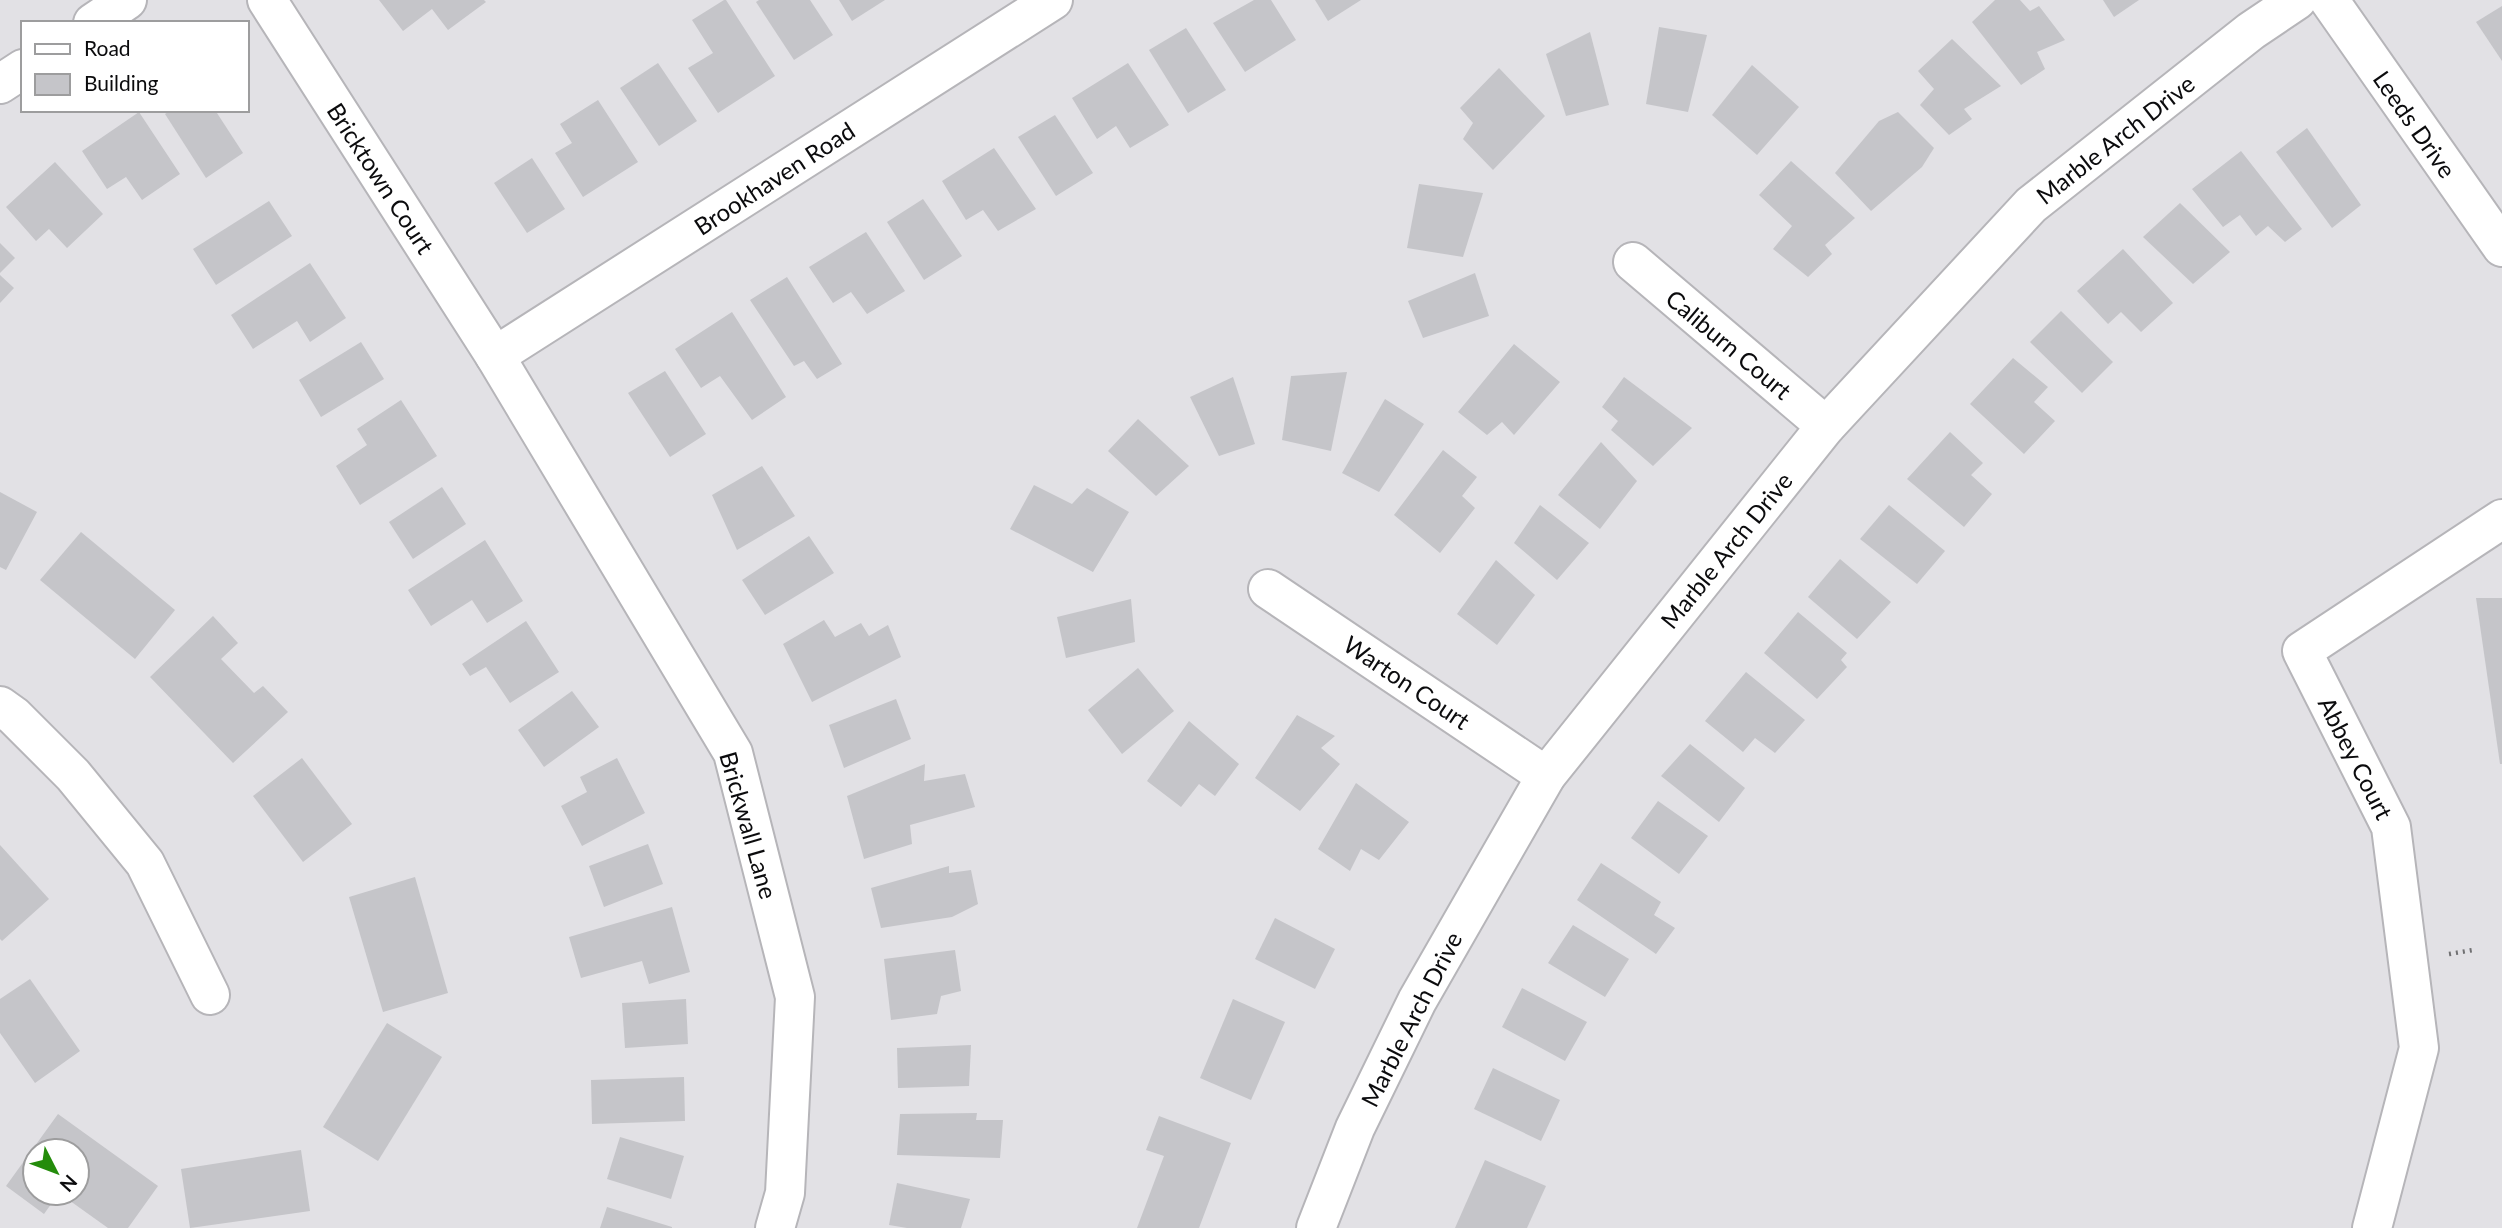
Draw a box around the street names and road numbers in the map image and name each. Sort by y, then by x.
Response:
street label: Leeds Drive [2368,65,2462,183]
street label: Marble Arch Drive [2030,68,2200,210]
street label: Bricktown Court [321,97,441,259]
street label: Brookhaven Road [688,115,860,241]
street label: Caliburn Court [1660,283,1798,405]
street label: Marble Arch Drive [1654,466,1798,634]
street label: Warton Court [1338,629,1476,735]
street label: Abbey Court [2313,692,2399,824]
street label: Brickwall Lane [714,748,784,902]
street label: Marble Arch Drive [1354,927,1468,1111]

